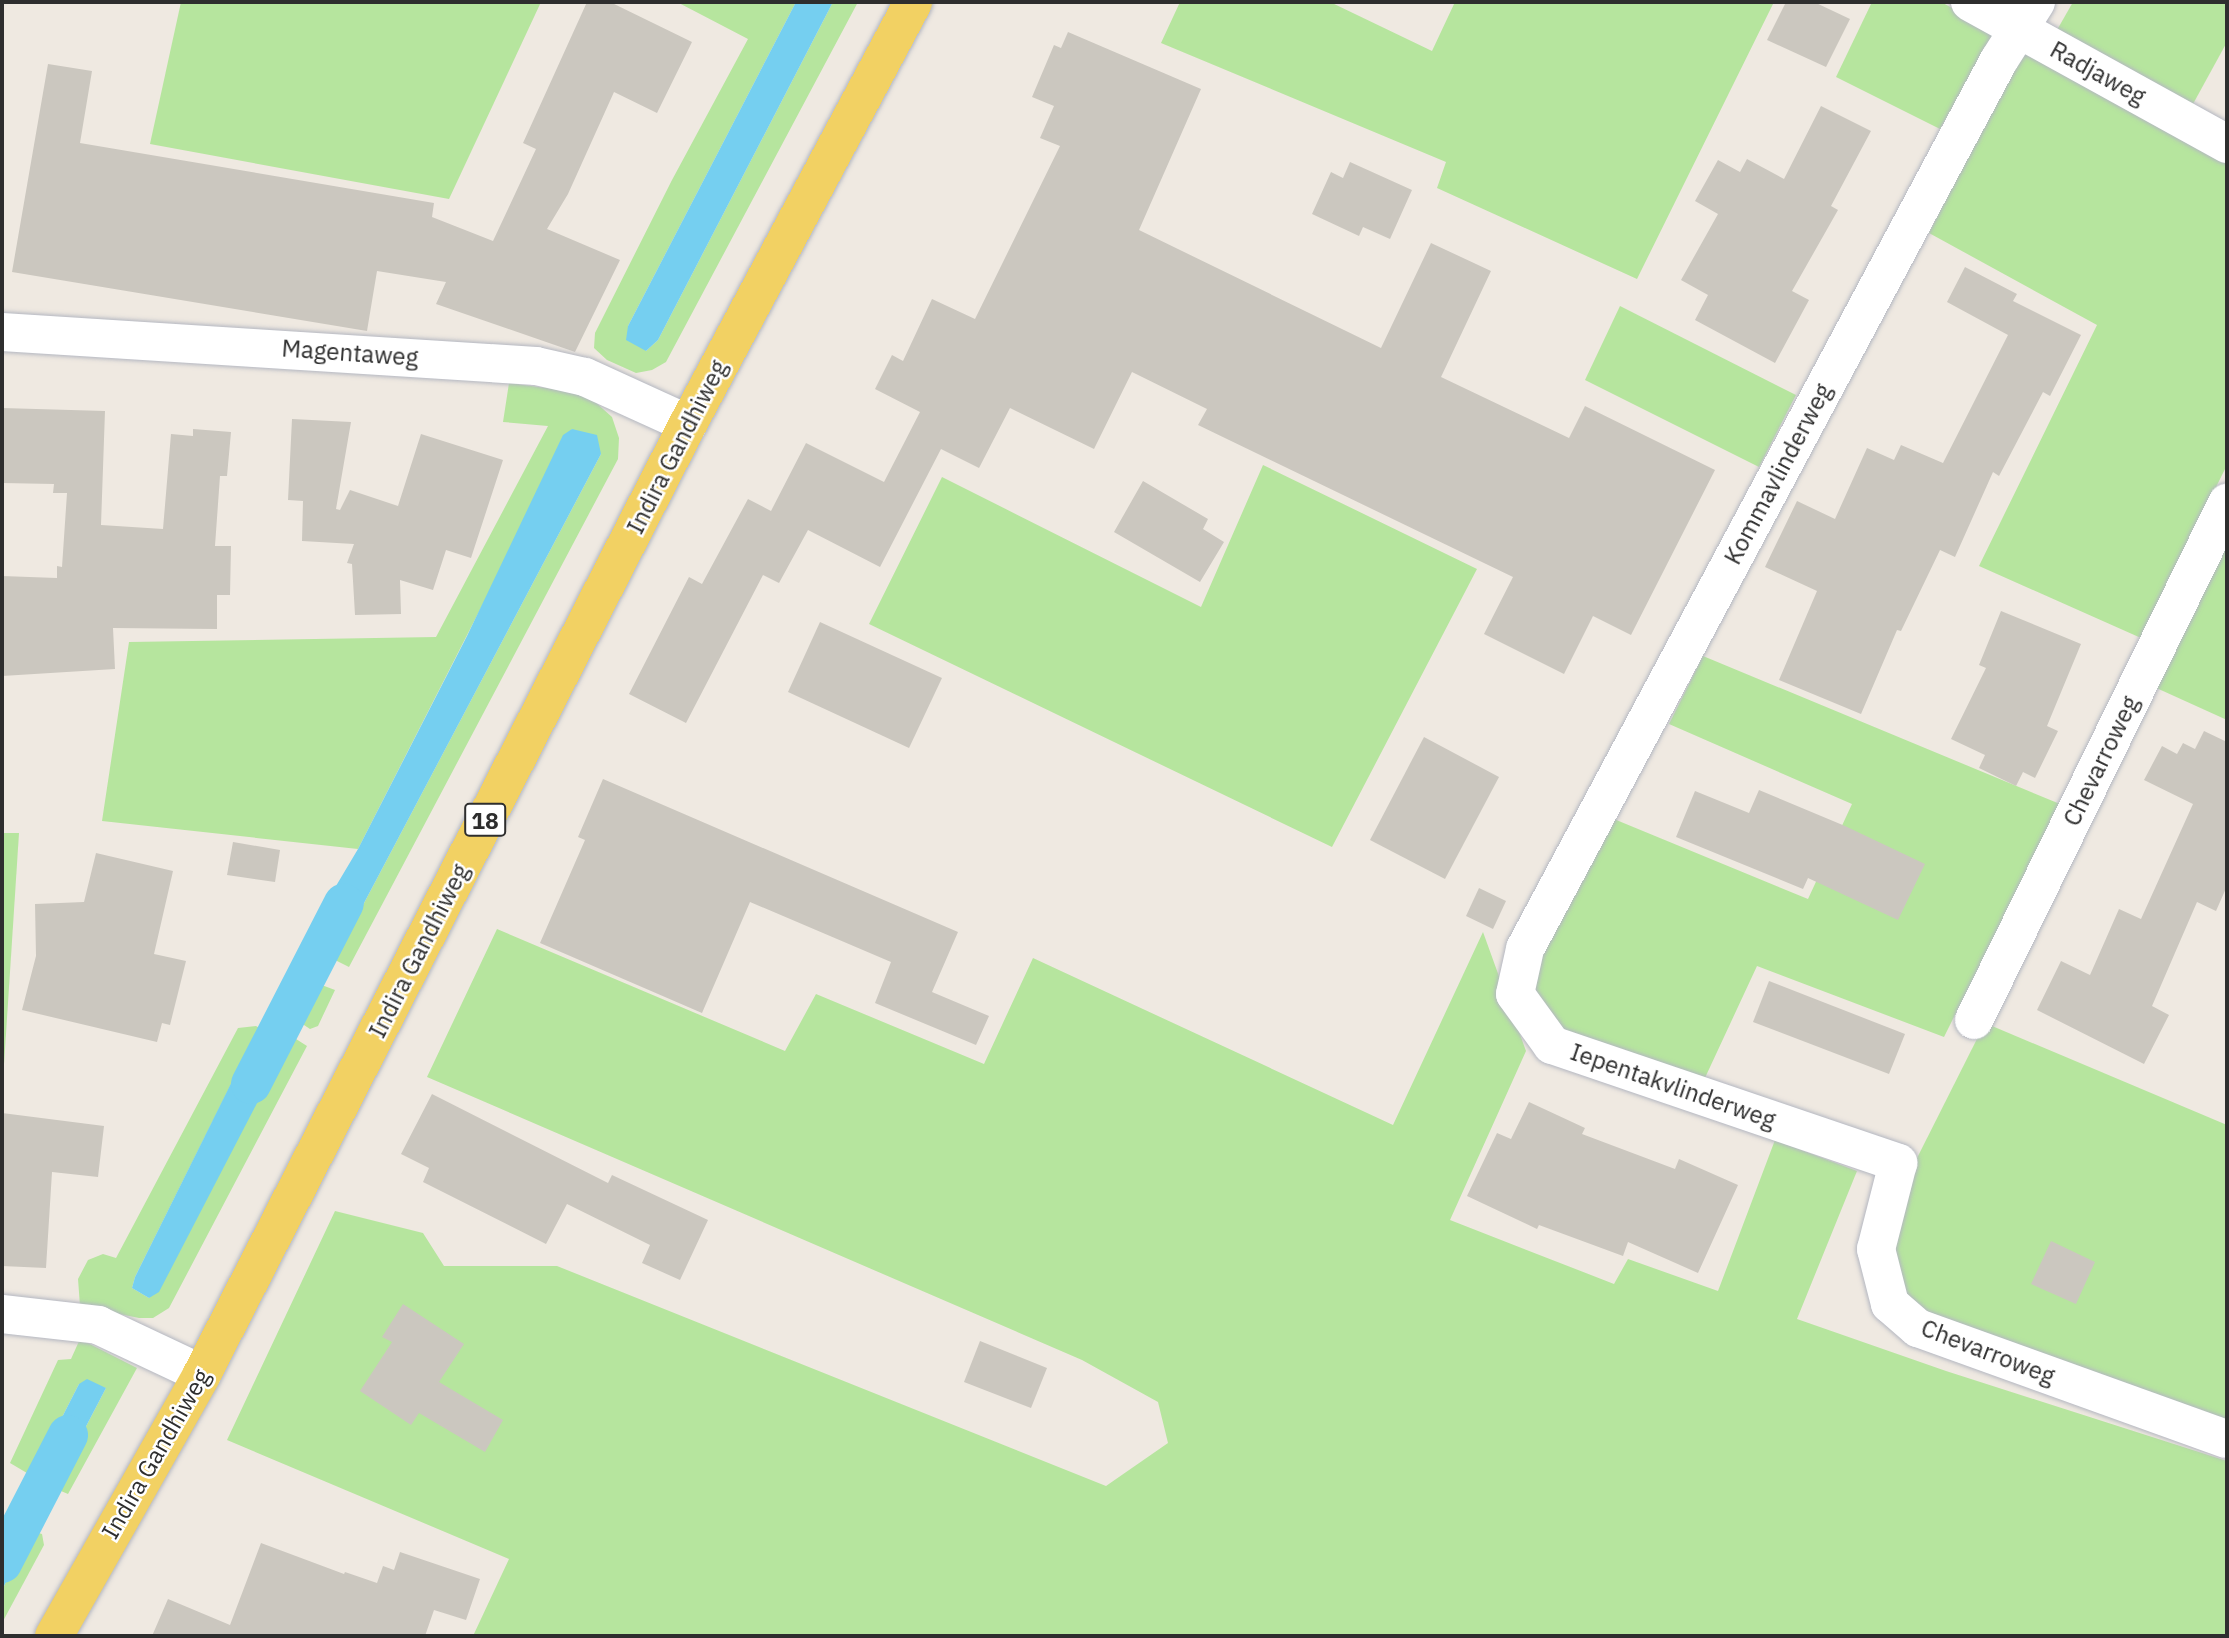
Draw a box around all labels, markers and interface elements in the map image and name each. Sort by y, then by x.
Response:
street label: Radjaweg [2045,35,2151,111]
street label: Magentaweg [281,334,419,372]
street label: Indira Gandhiweg [621,355,733,539]
street label: Kommavlinderweg [1718,379,1838,569]
street label: Chevarroweg [2057,691,2145,831]
road number: 18 [464,800,506,840]
street label: Indira Gandhiweg [363,859,475,1043]
street label: Iepentakvlinderweg [1567,1037,1779,1135]
street label: Chevarroweg [1917,1313,2059,1391]
street label: Indira Gandhiweg [96,1364,216,1544]

